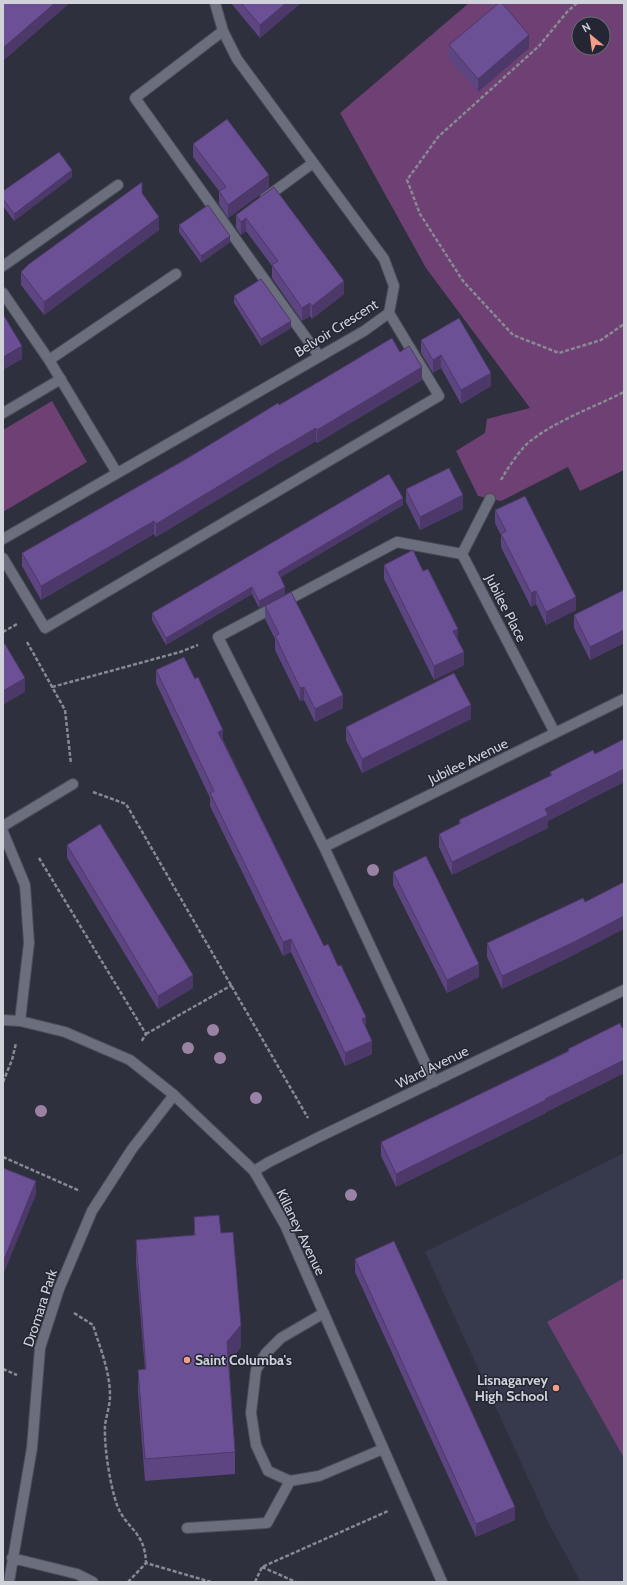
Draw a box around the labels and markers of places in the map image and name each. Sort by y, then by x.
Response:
place label: Saint Columba's [195,1351,292,1369]
marker: Saint Columba's [182,1355,192,1365]
place label: Lisnagarvey High School [475,1371,548,1405]
marker: Lisnagarvey High School [551,1383,561,1393]

